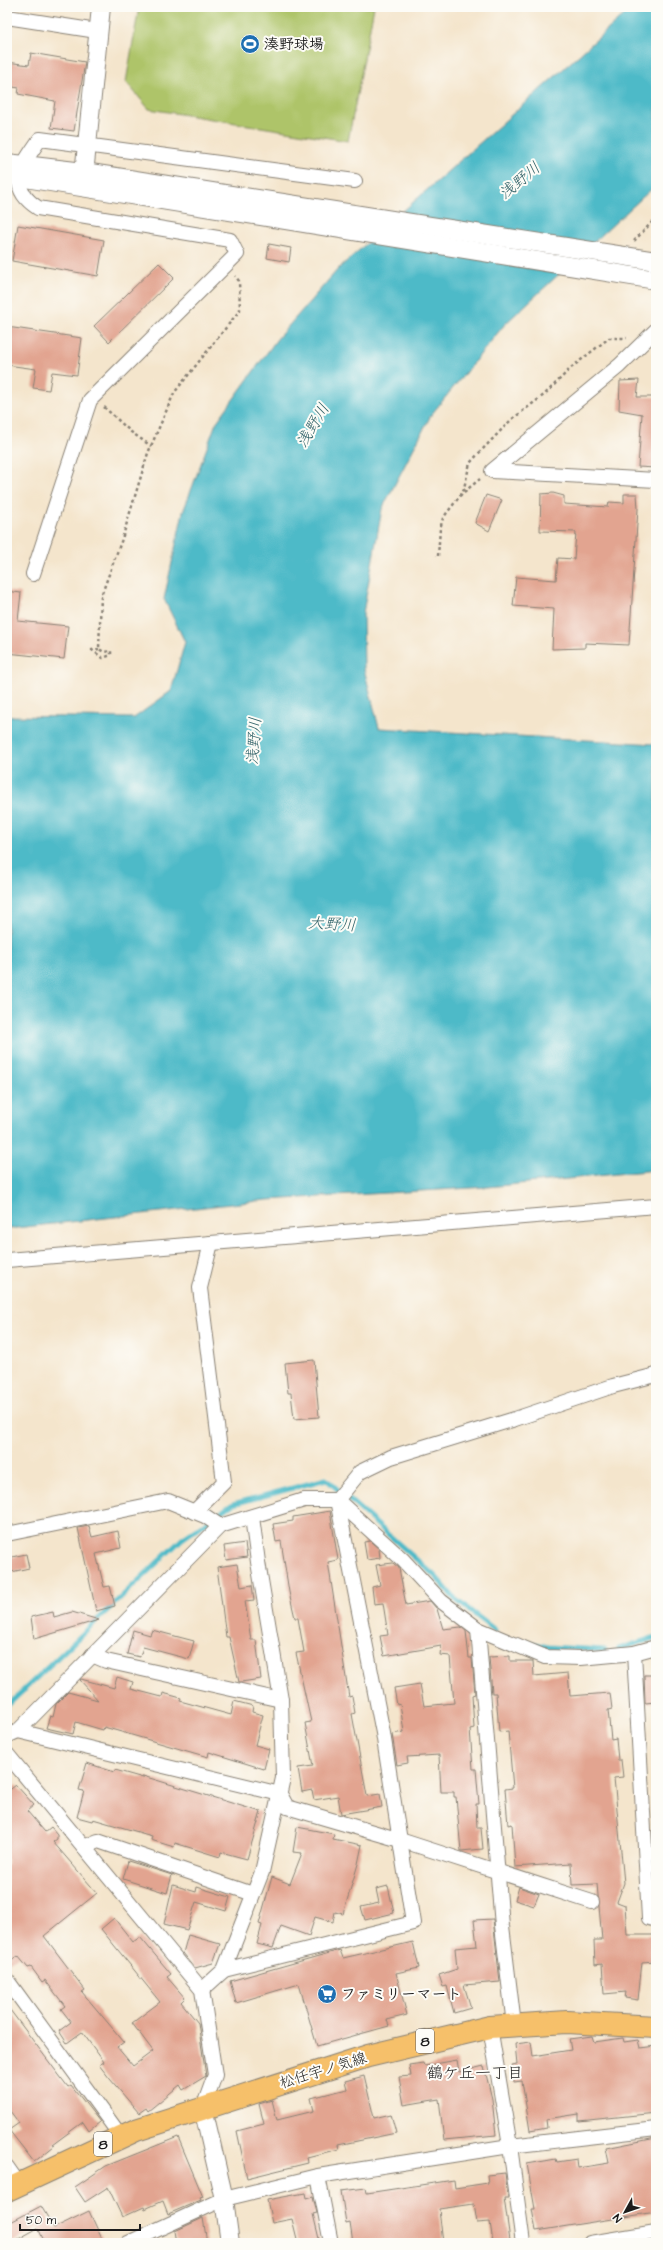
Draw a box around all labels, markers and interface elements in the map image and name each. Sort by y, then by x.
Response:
sports icon: 湊野球場 [239,33,261,55]
place label: 湊野球場 [264,34,324,55]
water label: 浅野川 [494,157,545,205]
water label: 浅野川 [291,399,335,452]
water label: 浅野川 [241,716,267,766]
water label: 大野川 [307,912,356,936]
supermarket icon: ファミリーマート [316,1983,338,2005]
place label: ファミリーマート [341,1984,462,2005]
road number: 8 [416,2029,434,2053]
street label: 松任宇ノ気線 [277,2047,369,2094]
district label: 鶴ケ丘一丁目 [427,2062,523,2084]
road number: 8 [94,2132,112,2156]
north arrow [605,2192,645,2232]
scale bar [20,2206,140,2232]
text: N [610,2211,626,2226]
text: 50 m [26,2212,57,2229]

